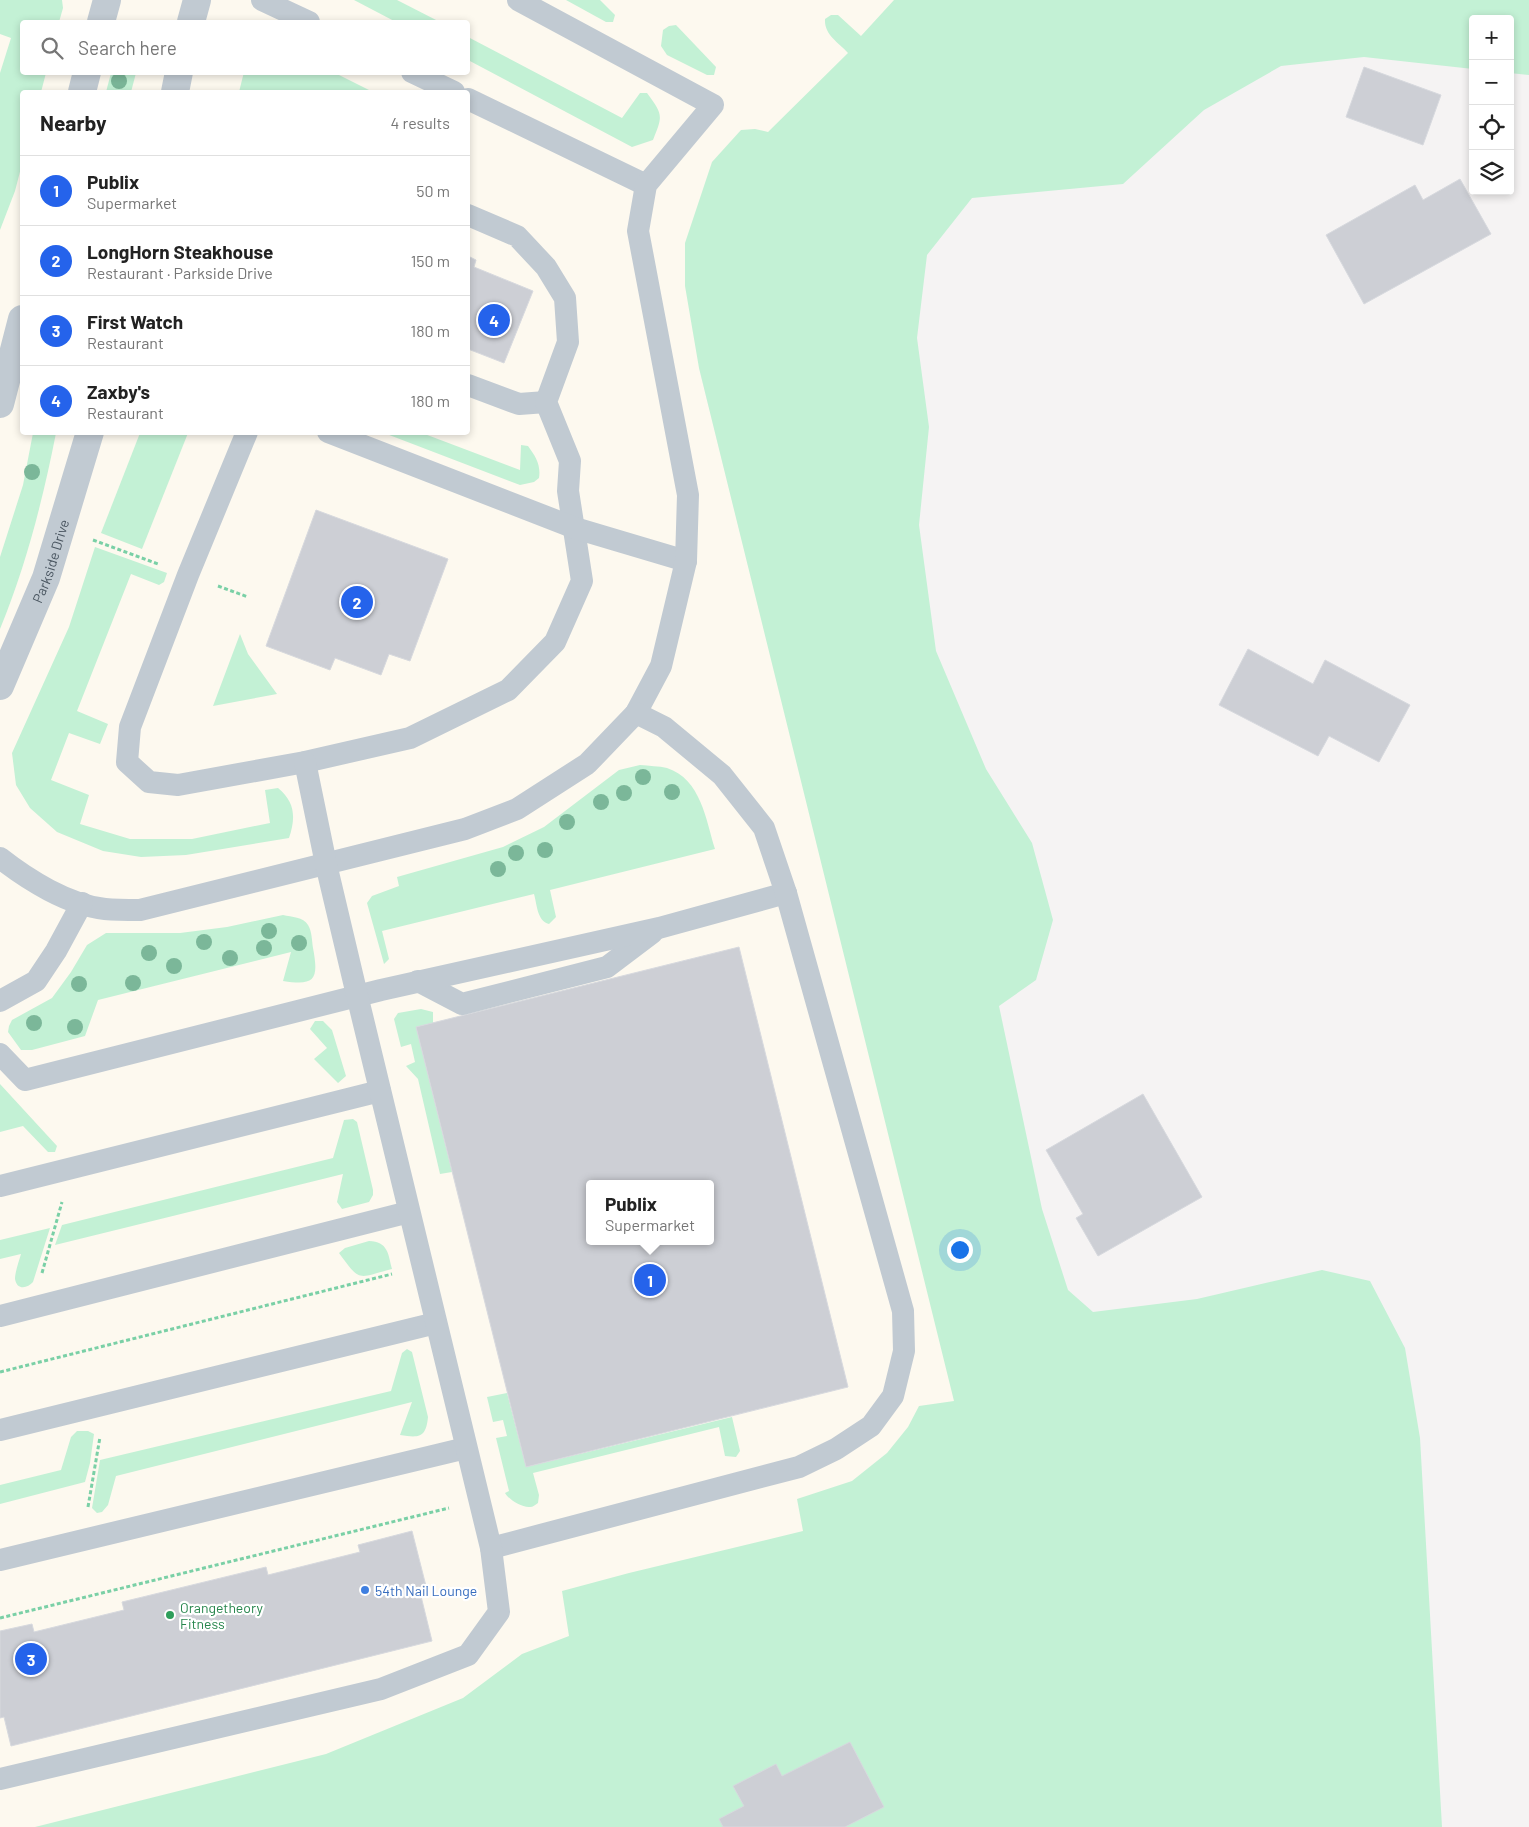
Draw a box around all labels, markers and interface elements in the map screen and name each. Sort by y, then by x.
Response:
map controls [1469,15,1514,195]
button: + [1469,15,1514,60]
search box [20,20,470,75]
icon: search [38,34,66,62]
text: Search here [78,36,177,59]
button: − [1469,60,1514,105]
button: locate [1469,105,1514,150]
text: Nearby [40,110,106,135]
text: 4 results [390,113,450,132]
button: layers [1469,150,1514,195]
text: Publix [87,170,139,193]
text: 1 [53,181,59,200]
text: 50 m [416,181,450,200]
text: Supermarket [87,193,177,212]
text: LongHorn Steakhouse [87,240,273,263]
text: 2 [52,251,60,270]
text: 150 m [411,251,450,270]
text: Restaurant · Parkside Drive [87,263,273,282]
pin: 4 [478,301,510,339]
text: First Watch [87,310,183,333]
text: 3 [52,321,60,340]
text: 180 m [411,321,450,340]
text: Restaurant [87,333,164,352]
text: Zaxby's [87,380,150,403]
text: 4 [51,391,61,410]
text: 180 m [411,391,450,410]
text: Restaurant [87,403,164,422]
street label: Parkside Drive [28,517,72,605]
pin: 2 [341,583,373,621]
popup [586,1180,714,1245]
text: Publix [605,1192,657,1215]
text: Supermarket [605,1215,695,1234]
your location [947,1237,973,1263]
pin: 1 [634,1261,666,1299]
place label: 54th Nail Lounge [375,1582,477,1599]
marker: 54th Nail Lounge [359,1584,371,1596]
place label: Orangetheory Fitness [180,1599,263,1632]
marker: Orangetheory Fitness [164,1609,176,1621]
pin: 3 [15,1640,47,1678]

